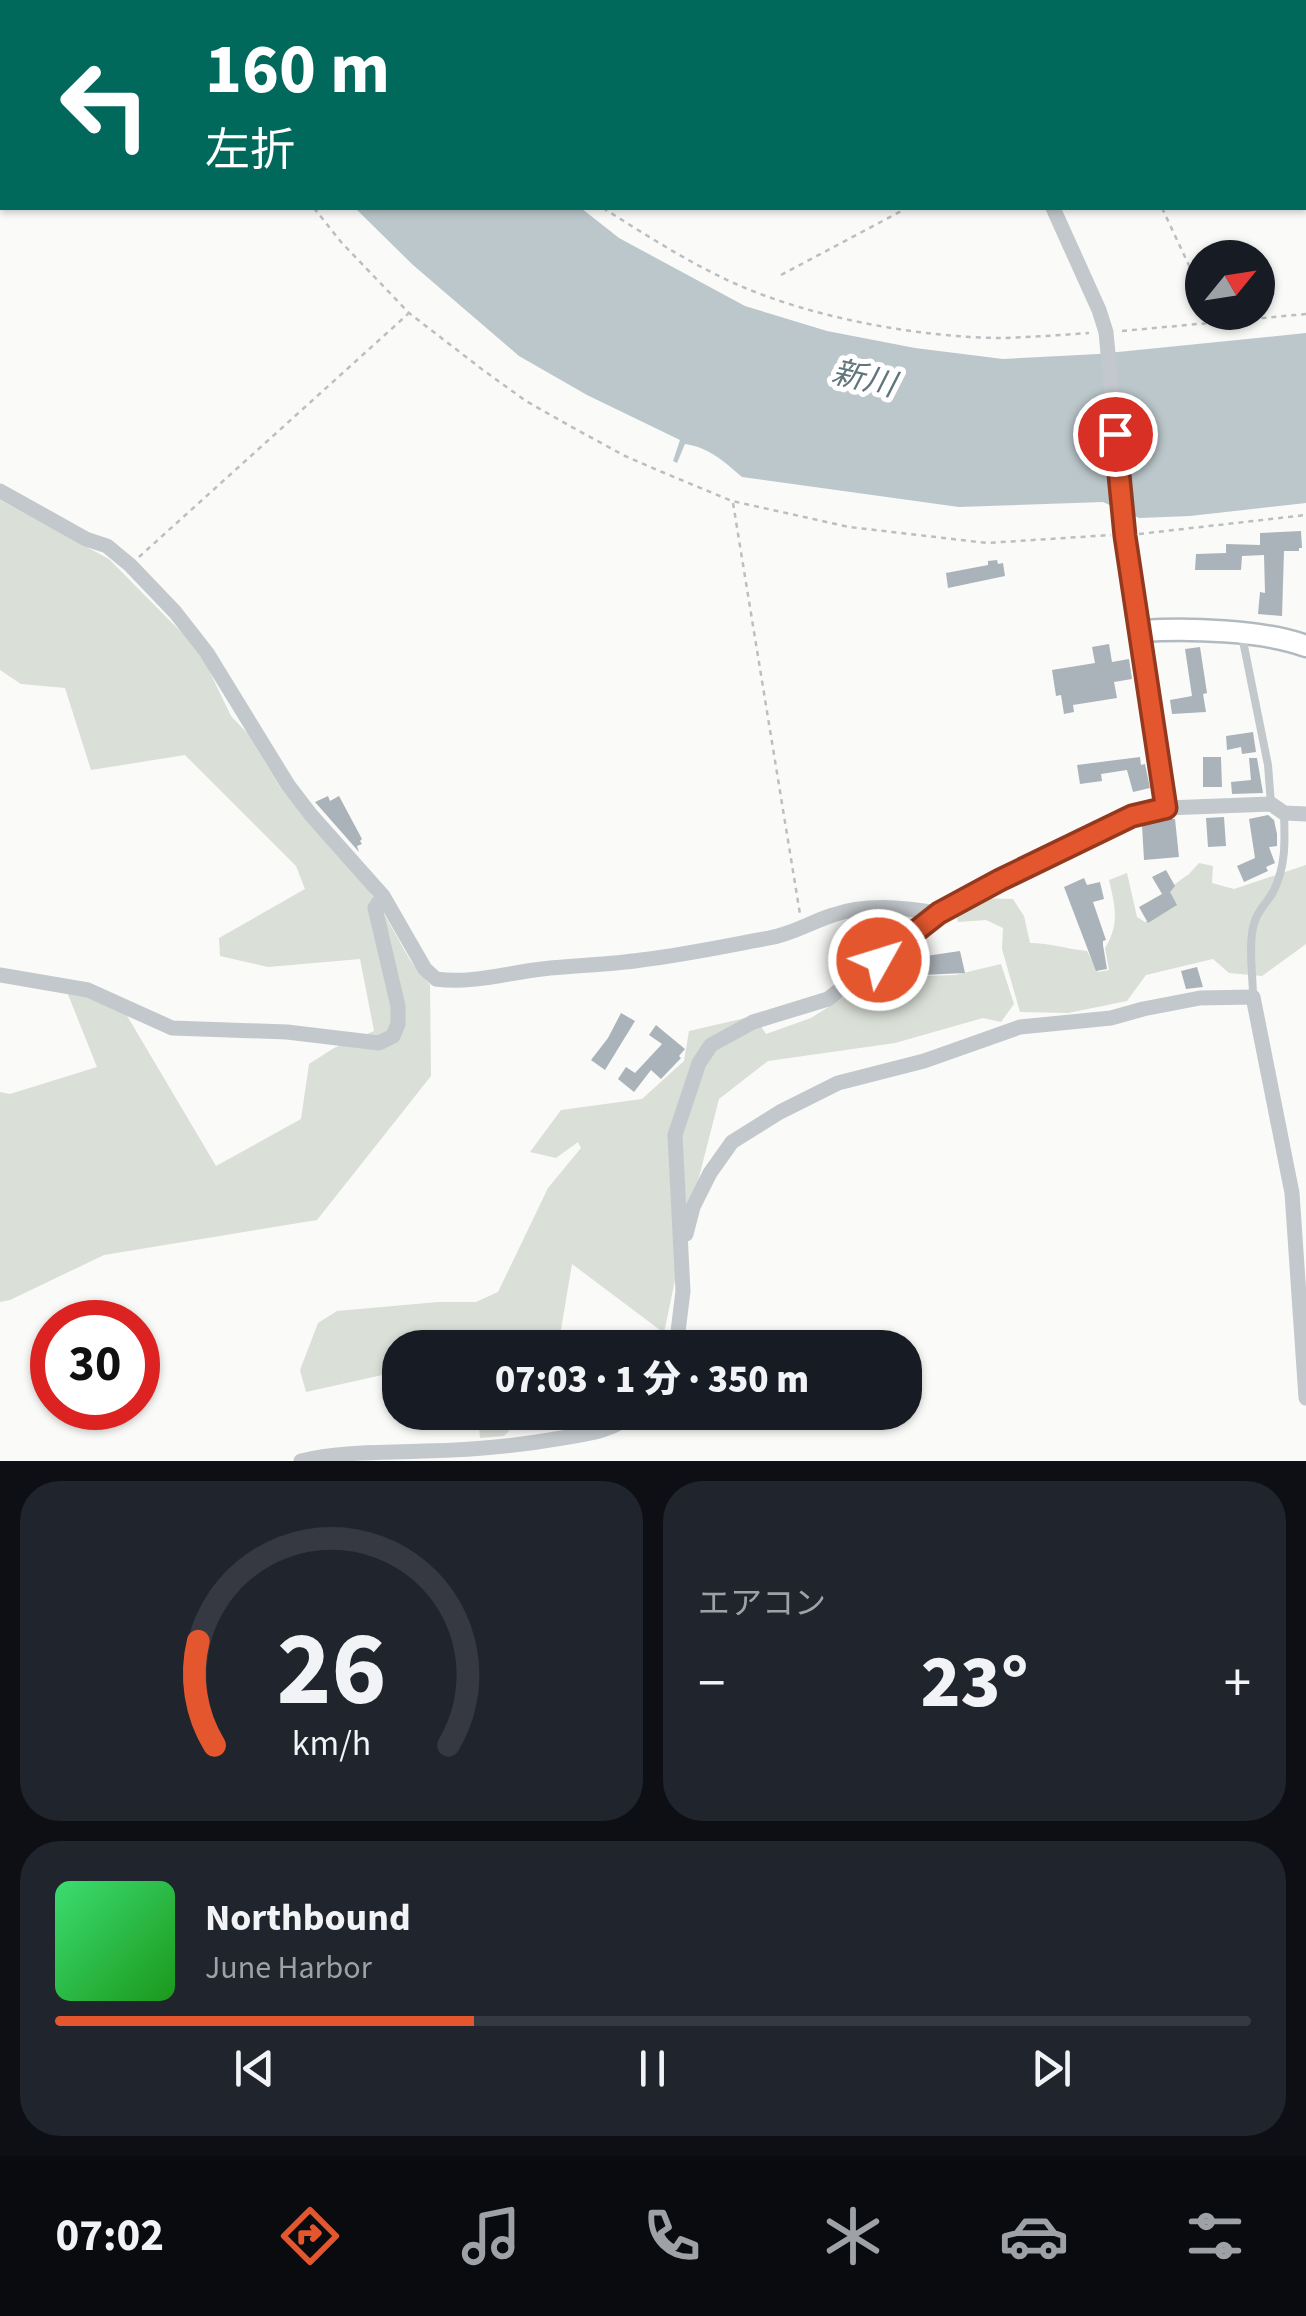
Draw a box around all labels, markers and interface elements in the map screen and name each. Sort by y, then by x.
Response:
text: 160 m [205,20,390,120]
icon: left [40,40,170,170]
text: 左折 [205,119,295,183]
north arrow [1185,240,1275,330]
map controls [1185,240,1275,330]
water label: 新川 [827,349,903,409]
pin [1073,392,1158,477]
icon: arrive [1088,407,1143,462]
position arrow [827,908,931,1012]
speed limit sign: 30 [30,1300,160,1430]
text: 07:03 · 1 分 · 350 m [495,1353,809,1407]
text: エアコン [698,1581,826,1627]
text: 26 [277,1597,386,1745]
text: 23° [921,1629,1028,1736]
text: − [698,1645,725,1723]
text: + [1224,1645,1251,1723]
text: km/h [292,1718,371,1769]
text: Northbound [205,1891,411,1945]
text: June Harbor [205,1945,372,1991]
icon: previous [227,2041,282,2096]
icon: pause [625,2041,680,2096]
icon: next [1024,2041,1079,2096]
icon: directions [275,2201,345,2271]
icon: music [456,2201,526,2271]
icon: phone [637,2201,707,2271]
icon: climate [818,2201,888,2271]
icon: car [999,2201,1069,2271]
icon: filters [1180,2201,1250,2271]
text: 07:02 [56,2204,164,2268]

